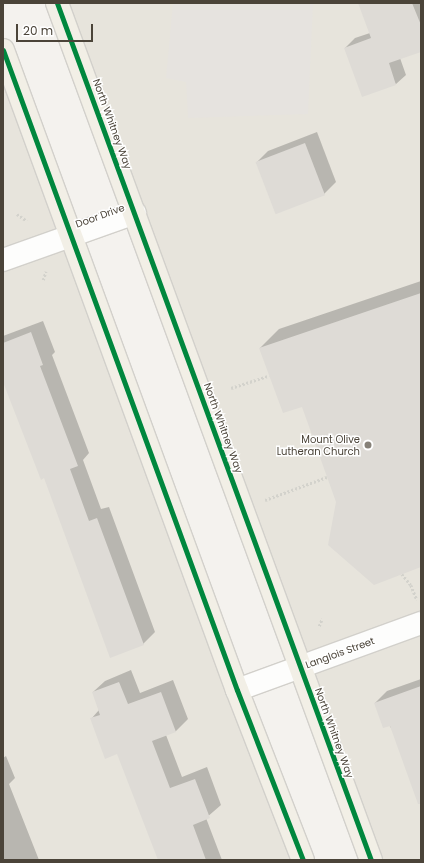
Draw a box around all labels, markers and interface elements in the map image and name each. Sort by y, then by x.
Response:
scale bar [18,16,95,42]
text: 20 m [23,22,53,39]
street label: North Whitney Way [90,77,134,171]
street label: Door Drive [74,202,126,230]
street label: North Whitney Way [201,381,245,475]
place label: Mount Olive Lutheran Church [277,433,360,456]
marker: Mount Olive Lutheran Church [363,440,373,450]
street label: Langlois Street [304,635,376,671]
street label: North Whitney Way [312,686,356,780]

